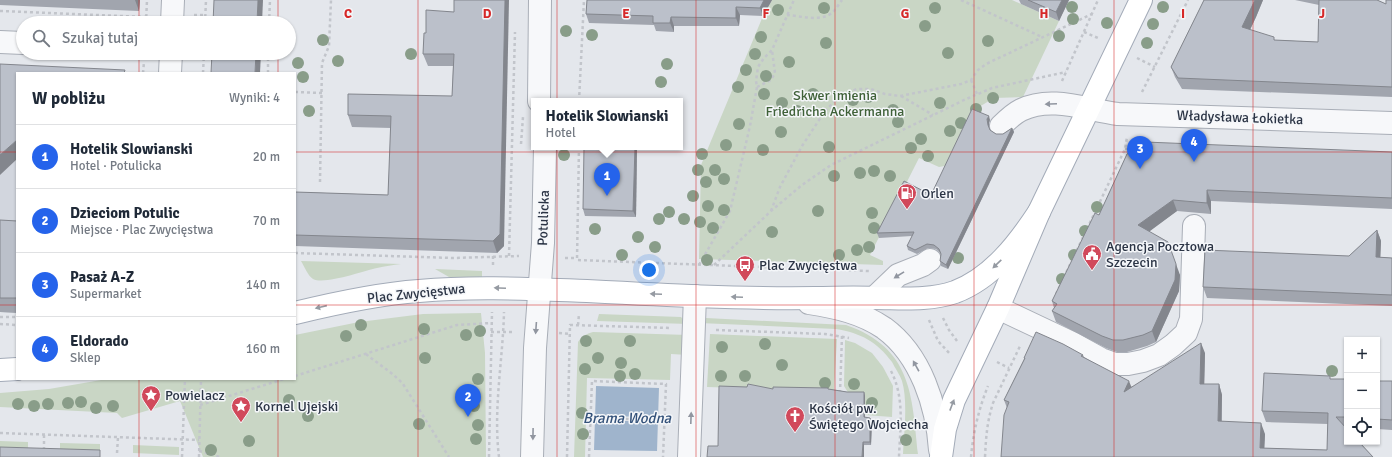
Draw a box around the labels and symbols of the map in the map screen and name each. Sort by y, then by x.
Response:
text: C [344,6,352,22]
text: D [483,6,492,22]
text: E [622,6,630,22]
text: F [763,6,770,22]
text: G [901,6,909,22]
text: H [1040,6,1048,22]
text: I [1181,6,1185,22]
text: J [1319,6,1325,22]
park label: Skwer imienia Friedricha Ackermanna [766,87,904,120]
one-way arrow [1044,101,1057,107]
street label: Władysława Łokietka [1176,107,1304,128]
pin: 4 [1181,129,1207,162]
pin: 3 [1127,136,1153,169]
pin: 1 [594,163,620,196]
fuel station icon: Orlen [896,182,918,210]
place label: Orlen [921,185,954,202]
street label: Potulicka [534,190,553,246]
place label: Agencja Pocztowa Szczecin [1106,238,1214,271]
public building icon: Agencja Pocztowa Szczecin [1081,243,1103,271]
bus stop icon: Plac Zwycięstwa [734,254,756,282]
place label: Plac Zwycięstwa [759,257,857,274]
one-way arrow [992,259,1002,269]
your location [639,260,659,280]
one-way arrow [893,271,905,278]
street label: Plac Zwycięstwa [366,280,466,307]
one-way arrow [493,285,506,291]
one-way arrow [649,291,662,297]
one-way arrow [730,294,743,300]
one-way arrow [315,304,327,310]
one-way arrow [533,322,540,334]
one-way arrow [913,360,920,372]
place icon: Powielacz [140,384,162,412]
pin: 2 [455,384,481,417]
place label: Powielacz [165,387,225,404]
place icon: Kornel Ujejski [230,395,252,423]
place label: Kornel Ujejski [255,398,338,415]
one-way arrow [950,399,956,411]
place label: Kościół pw. Świętego Wojciecha [809,400,929,433]
church icon: Kościół pw. Świętego Wojciecha [784,405,806,433]
water label: Brama Wodna [583,409,672,427]
one-way arrow [688,411,694,424]
one-way arrow [530,428,536,441]

